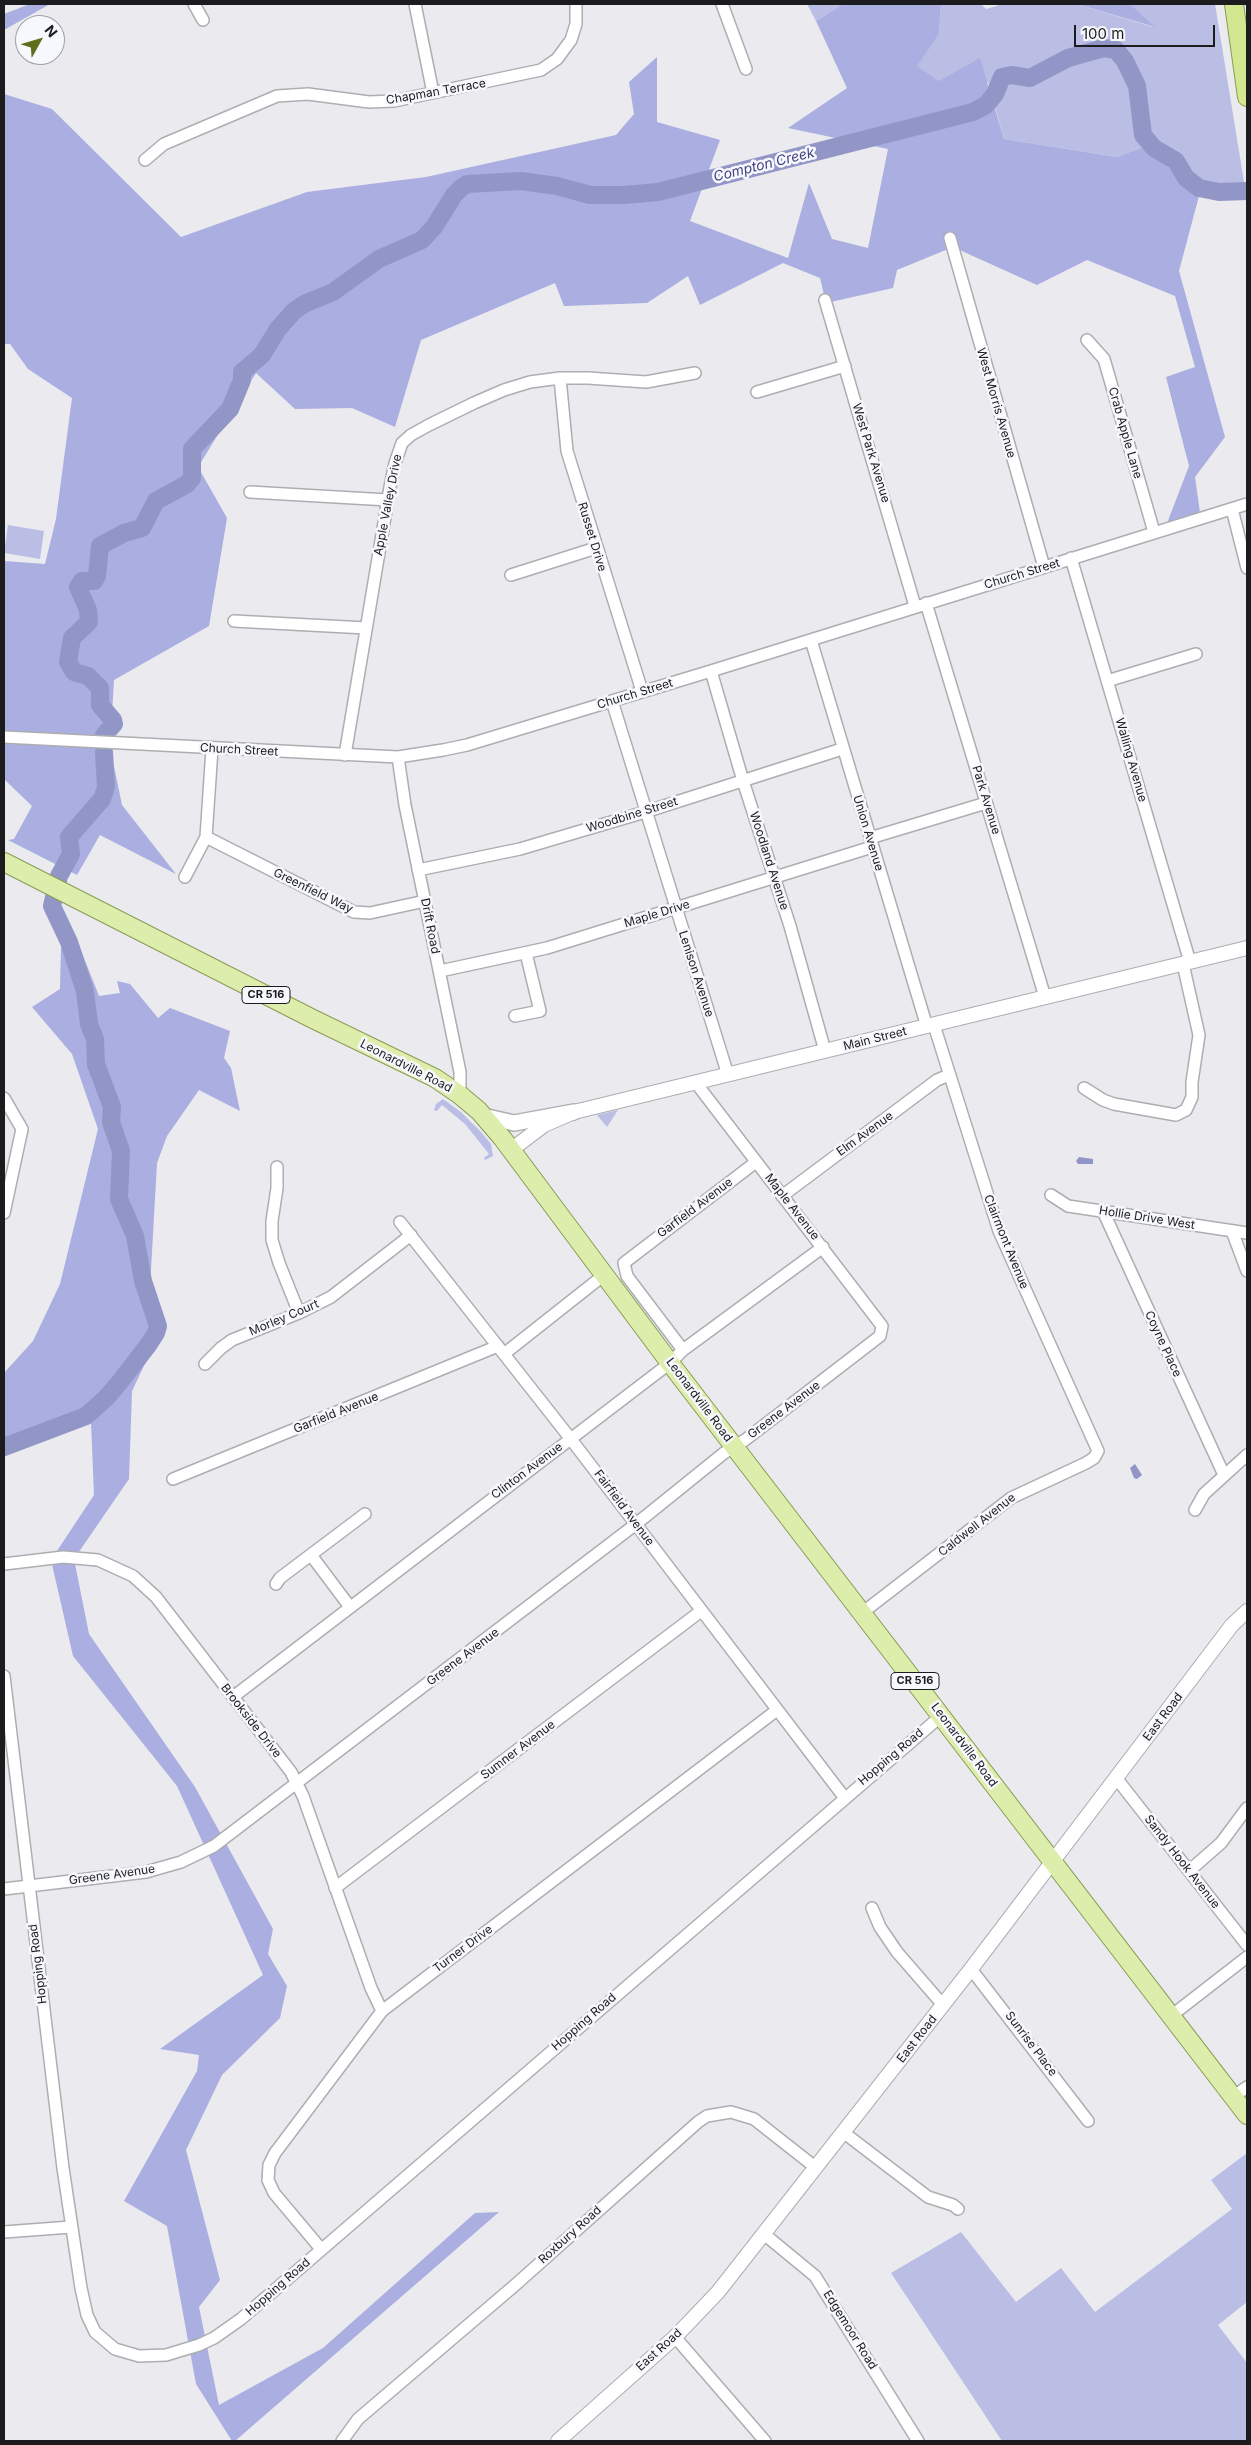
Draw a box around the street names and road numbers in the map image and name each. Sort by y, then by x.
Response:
street label: Chapman Terrace [385,76,487,108]
street label: West Morris Avenue [973,346,1019,460]
street label: Crab Apple Lane [1105,386,1145,480]
street label: West Park Avenue [849,402,893,504]
street label: Apple Valley Drive [371,453,405,557]
street label: Russet Drive [575,501,609,573]
street label: Church Street [982,556,1062,592]
street label: Church Street [595,676,675,712]
street label: Walling Avenue [1112,716,1150,804]
street label: Church Street [199,741,279,759]
street label: Park Avenue [969,764,1003,836]
street label: Union Avenue [850,793,886,873]
street label: Woodbine Street [585,794,679,836]
street label: Woodland Avenue [746,810,792,912]
street label: Greenfield Way [271,865,355,917]
street label: Drift Road [418,897,442,955]
street label: Maple Drive [622,897,692,931]
street label: Lenison Avenue [675,929,717,1019]
road number: CR 516 [242,986,290,1004]
street label: Main Street [842,1024,908,1054]
street label: Leonardville Road [358,1037,454,1095]
street label: Elm Avenue [834,1109,896,1159]
street label: Maple Avenue [762,1171,822,1243]
street label: Garfield Avenue [655,1175,735,1241]
street label: Clairmont Avenue [981,1193,1031,1291]
street label: Hollie Drive West [1098,1203,1196,1233]
street label: Morley Court [247,1297,321,1339]
street label: Coyne Place [1141,1309,1185,1379]
street label: Leonardville Road [663,1355,735,1445]
street label: Greene Avenue [745,1378,823,1442]
street label: Garfield Avenue [291,1389,381,1437]
street label: Clinton Avenue [489,1440,565,1502]
street label: Fairfield Avenue [591,1467,657,1549]
street label: Caldwell Avenue [936,1490,1018,1560]
street label: Greene Avenue [424,1625,502,1689]
road number: CR 516 [891,1672,939,1690]
street label: Brookside Drive [218,1681,284,1761]
street label: East Road [1140,1690,1186,1744]
street label: Leonardville Road [928,1700,1000,1790]
street label: Sumner Avenue [478,1717,558,1783]
street label: Hopping Road [856,1726,926,1788]
street label: Sandy Hook Avenue [1141,1812,1223,1912]
street label: Greene Avenue [68,1862,156,1888]
street label: Turner Drive [431,1922,495,1976]
street label: Hopping Road [26,1923,50,2005]
street label: Hopping Road [549,1990,619,2054]
street label: Sunrise Place [1002,2009,1060,2079]
street label: East Road [894,2012,940,2066]
street label: Roxbury Road [536,2203,604,2267]
street label: Hopping Road [243,2255,313,2319]
street label: Edgemoor Road [820,2288,880,2372]
street label: East Road [633,2326,685,2374]

